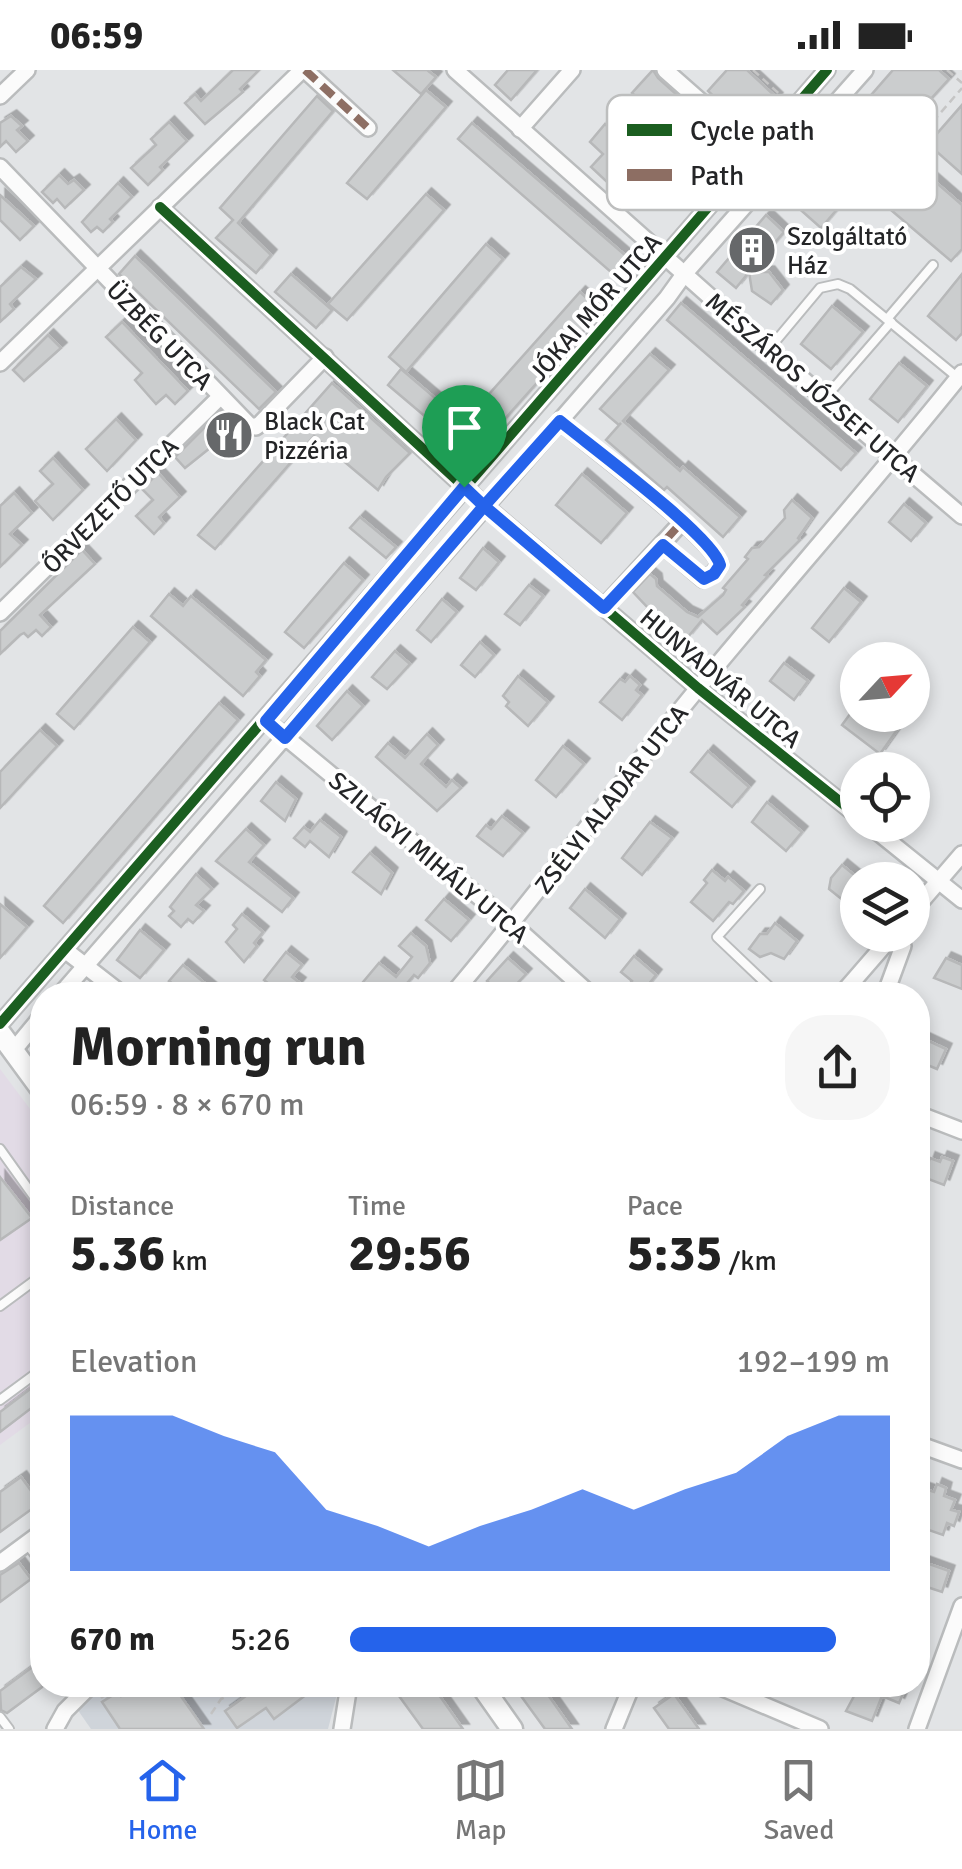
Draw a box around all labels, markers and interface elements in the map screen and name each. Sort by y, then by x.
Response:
text: 06:59 [50,12,143,59]
legend [607,95,937,210]
text: Cycle path [690,114,815,148]
text: Path [690,159,744,193]
place label: Szolgáltató Ház [787,221,907,281]
building icon: Szolgáltató Ház [726,224,778,276]
street label: JÓKAI MÓR UTCA [523,227,668,388]
street label: ÜZBÉG UTCA [100,274,219,396]
street label: MÉSZÁROS JÓZSEF UTCA [699,286,926,489]
pin [422,385,507,488]
icon: arrive [437,400,492,455]
place label: Black Cat Pizzéria [264,406,365,466]
restaurant icon: Black Cat Pizzéria [203,409,255,461]
street label: ŐRVEZETŐ UTCA [36,431,185,580]
street label: HUNYADVÁR UTCA [634,602,808,755]
north arrow [840,642,930,732]
map controls [840,642,930,952]
street label: ZSÉLYI ALADÁR UTCA [528,698,695,900]
button: locate [840,752,930,842]
street label: SZILÁGYI MIHÁLY UTCA [323,765,535,950]
button: layers [840,862,930,952]
text: Morning run [70,1013,367,1081]
button: share [785,1015,890,1120]
text: 06:59 · 8 × 670 m [70,1085,305,1124]
text: Distance [70,1189,174,1223]
text: Time [348,1189,406,1223]
text: Pace [627,1189,683,1223]
text: 5.36 [70,1223,165,1285]
text: 29:56 [348,1223,471,1285]
text: 5:35 [627,1223,722,1285]
text: km [165,1244,208,1278]
text: /km [722,1244,777,1278]
text: Elevation [70,1342,197,1381]
text: 192–199 m [737,1342,890,1381]
text: 670 m [70,1620,155,1659]
text: 5:26 [230,1620,290,1659]
tab: Home [128,1753,198,1847]
tab: Map [453,1753,508,1847]
tab: Saved [764,1753,834,1847]

